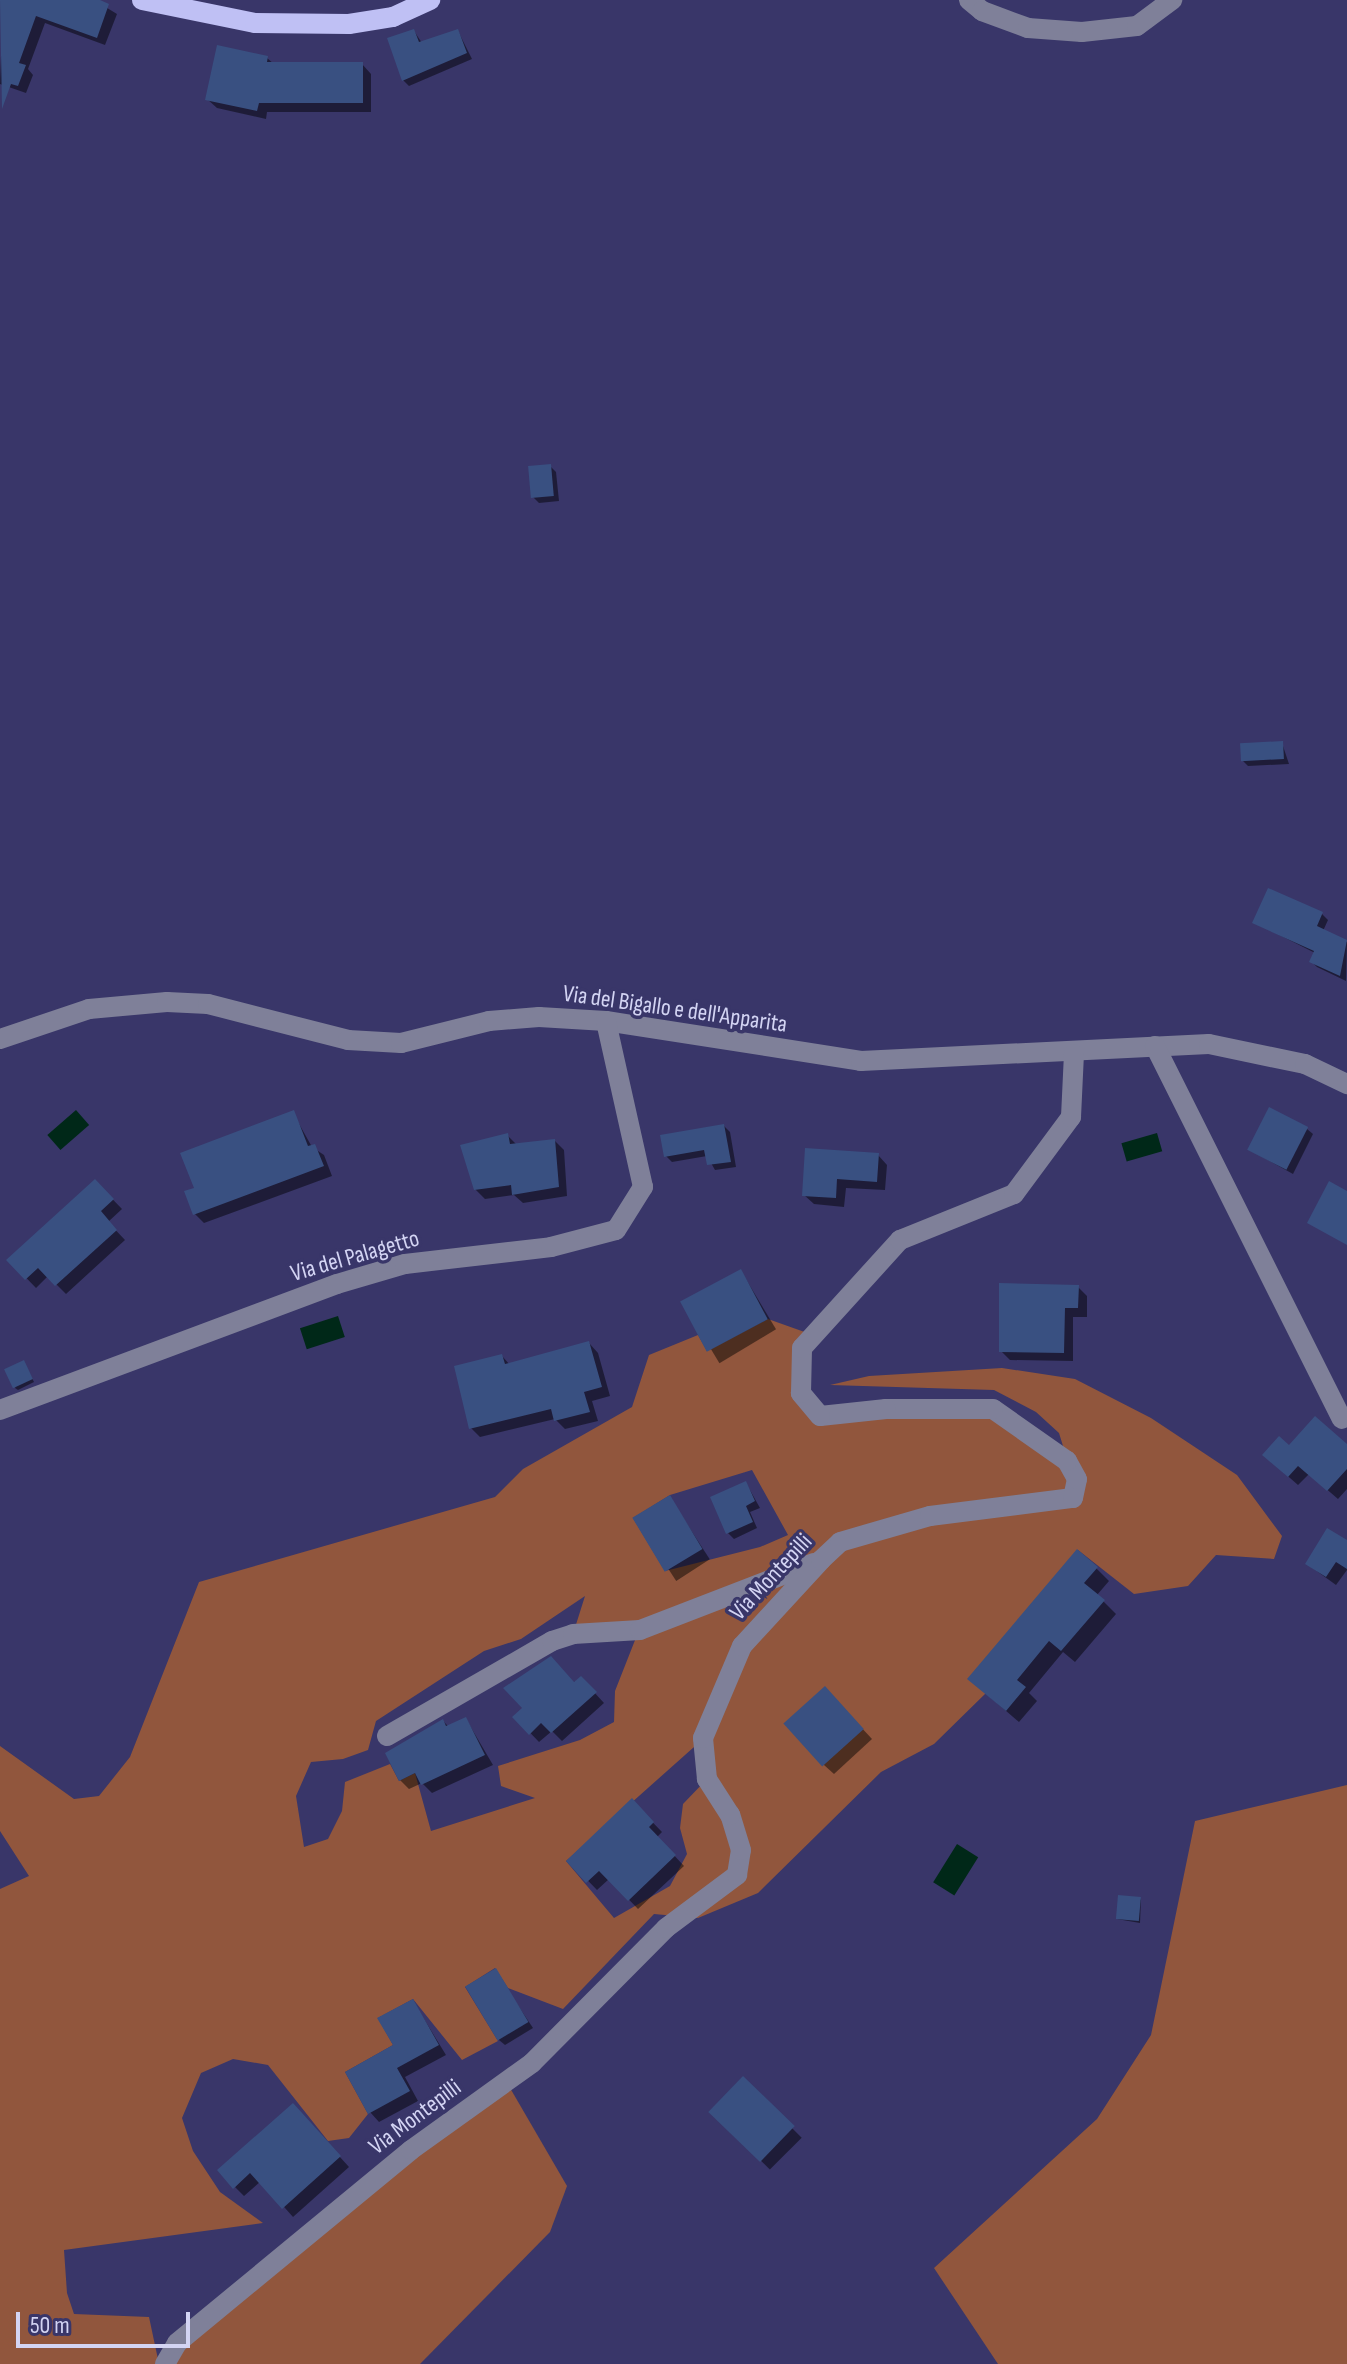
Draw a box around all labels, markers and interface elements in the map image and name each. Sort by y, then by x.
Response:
street label: Via del Bigallo e dell'Apparita [561,979,789,1039]
street label: Via del Palagetto [287,1224,423,1288]
street label: Via Montepilli [724,1528,818,1626]
street label: Via Montepilli [363,2073,467,2161]
scale bar [20,2296,194,2346]
text: 50 m [30,2311,70,2340]

